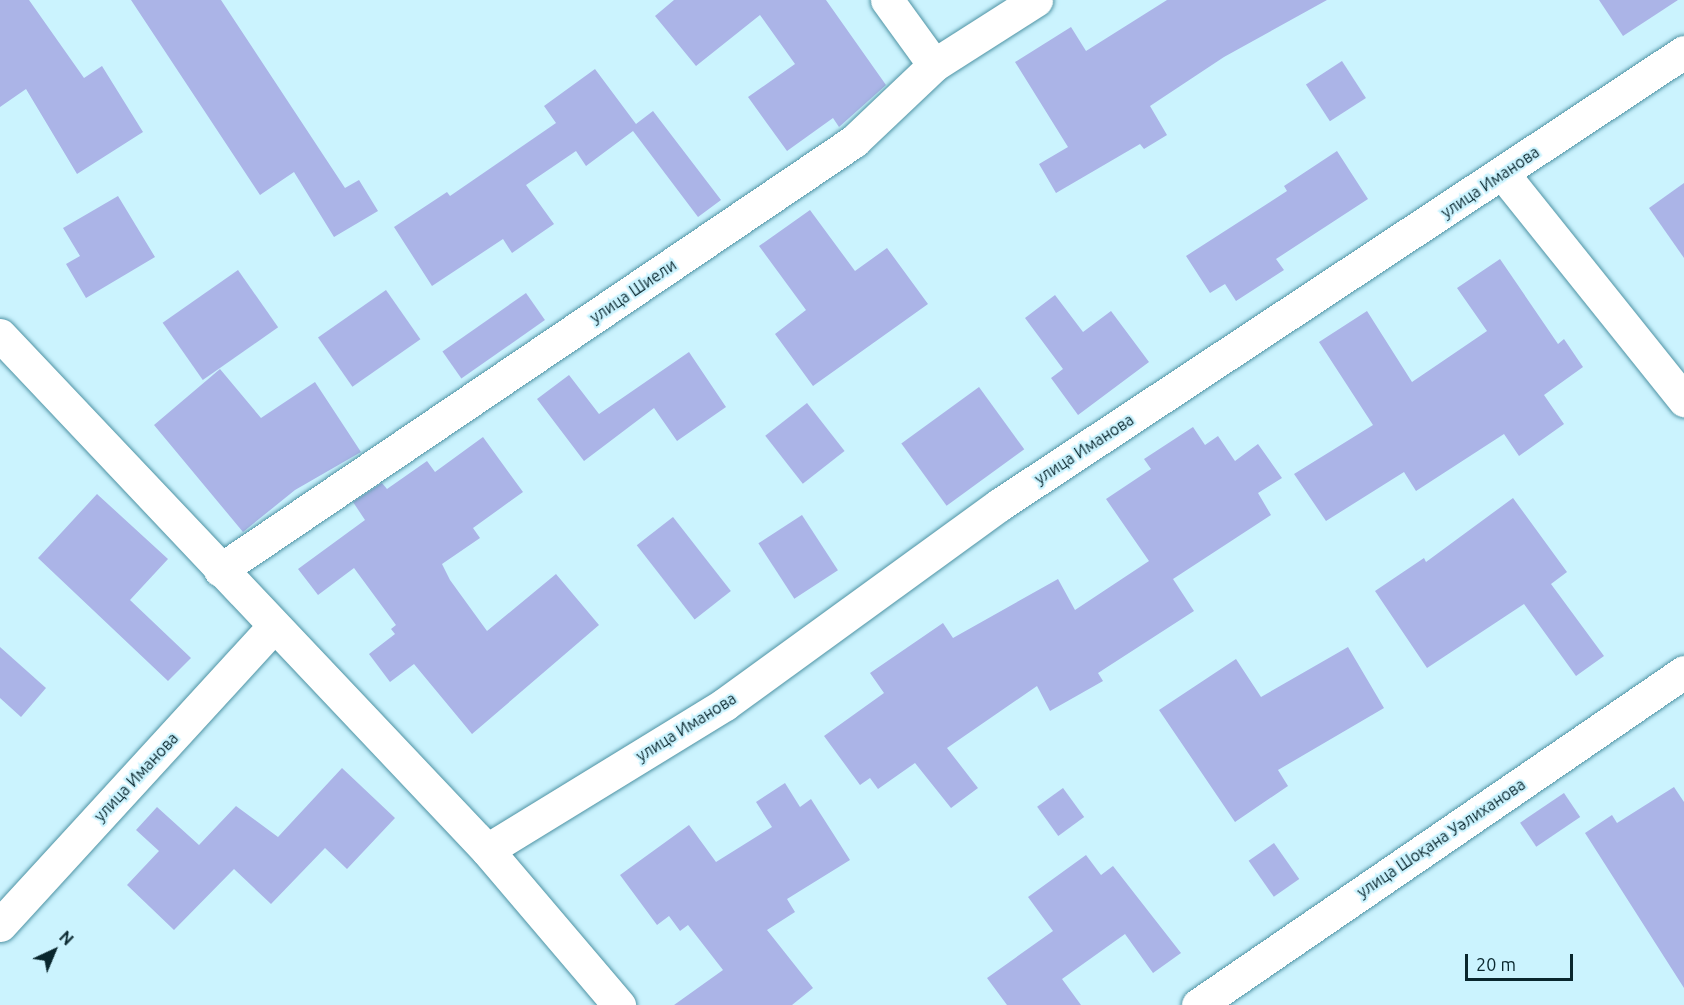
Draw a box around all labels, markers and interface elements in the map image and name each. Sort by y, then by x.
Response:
street label: улица Иманова [1437,142,1543,222]
street label: улица Шиели [586,255,680,327]
street label: улица Иманова [1031,410,1137,488]
street label: улица Иманова [632,689,740,765]
street label: улица Иманова [90,729,182,825]
street label: улица Шоқана Уәлиханова [1353,774,1529,902]
north arrow [24,921,84,981]
text: N [56,927,77,949]
scale bar [1468,942,1576,980]
text: 20 m [1476,954,1516,974]

